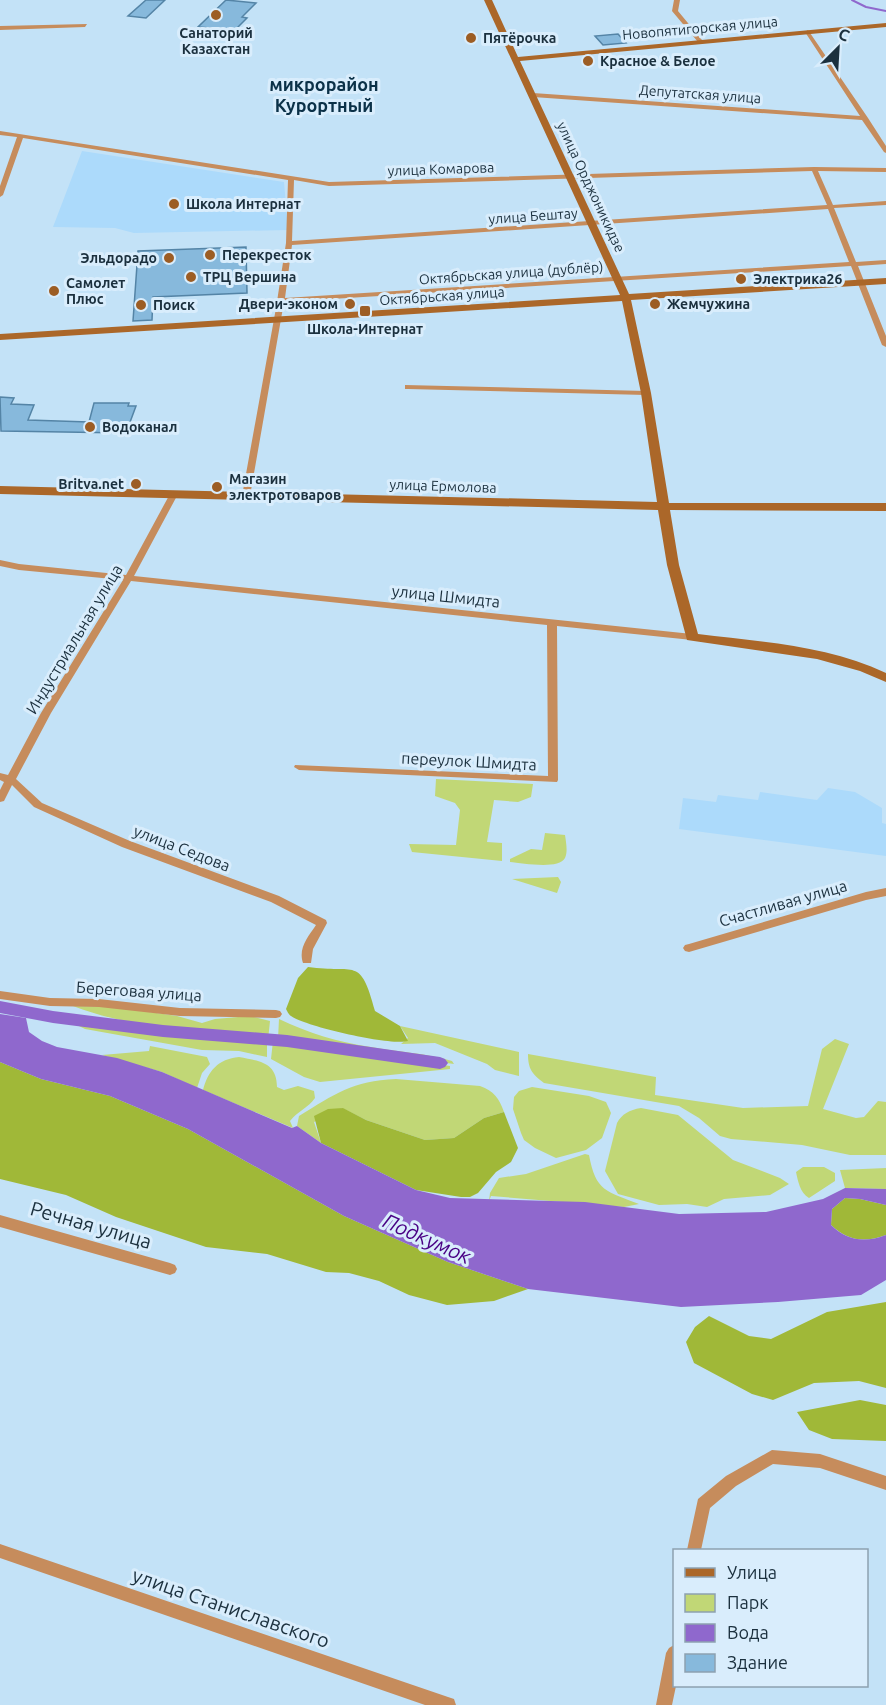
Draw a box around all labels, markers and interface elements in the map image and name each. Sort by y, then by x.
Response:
marker: Санаторий Казахстан [209,8,223,22]
street label: Новопятигорская улица [622,13,778,43]
north arrow [808,18,868,78]
text: С [836,24,852,45]
place label: Санаторий Казахстан [179,25,253,57]
place label: Пятёрочка [483,30,556,46]
marker: Пятёрочка [464,31,478,45]
place label: Красное & Белое [600,53,715,69]
marker: Красное & Белое [581,54,595,68]
district label: микрорайон Курортный [269,74,379,115]
street label: Депутатская улица [639,82,761,106]
street label: улица Орджоникидзе [554,119,628,255]
street label: улица Комарова [387,159,495,179]
place label: Школа Интернат [186,196,301,212]
marker: Школа Интернат [167,197,181,211]
street label: улица Бештау [488,205,578,227]
place label: Перекресток [222,247,311,263]
marker: Перекресток [203,248,217,262]
place label: Эльдорадо [80,250,157,266]
marker: Эльдорадо [162,251,176,265]
street label: Октябрьская улица (дублёр) [418,259,604,287]
place label: ТРЦ Вершина [203,269,296,285]
marker: ТРЦ Вершина [184,270,198,284]
place label: Электрика26 [753,271,842,287]
marker: Электрика26 [734,272,748,286]
place label: Самолет Плюс [66,275,125,307]
marker: Самолет Плюс [47,284,61,298]
street label: Октябрьская улица [379,284,505,308]
place label: Двери-эконом [239,296,338,312]
place label: Жемчужина [667,296,750,312]
place label: Поиск [153,297,195,313]
marker: Двери-эконом [343,297,357,311]
marker: Жемчужина [648,297,662,311]
marker: Поиск [134,298,148,312]
marker: Школа-Интернат [358,304,372,318]
place label: Школа-Интернат [307,321,423,337]
place label: Водоканал [102,419,177,435]
marker: Водоканал [83,420,97,434]
place label: Магазин электротоваров [229,471,341,503]
place label: Britva.net [58,476,124,492]
street label: улица Ермолова [389,476,497,496]
marker: Britva.net [129,477,143,491]
marker: Магазин электротоваров [210,480,224,494]
street label: Индустриальная улица [22,561,126,717]
street label: улица Шмидта [391,581,501,611]
street label: переулок Шмидта [401,748,537,774]
street label: улица Седова [131,821,233,875]
street label: Счастливая улица [717,876,849,930]
street label: Береговая улица [76,978,202,1004]
street label: Речная улица [28,1196,154,1253]
water label: Подкумок [380,1208,475,1268]
legend [673,1549,868,1687]
text: Улица [727,1562,777,1582]
street label: улица Станиславского [129,1563,333,1652]
text: Парк [727,1592,768,1612]
text: Вода [727,1622,769,1642]
text: Здание [727,1652,788,1672]

